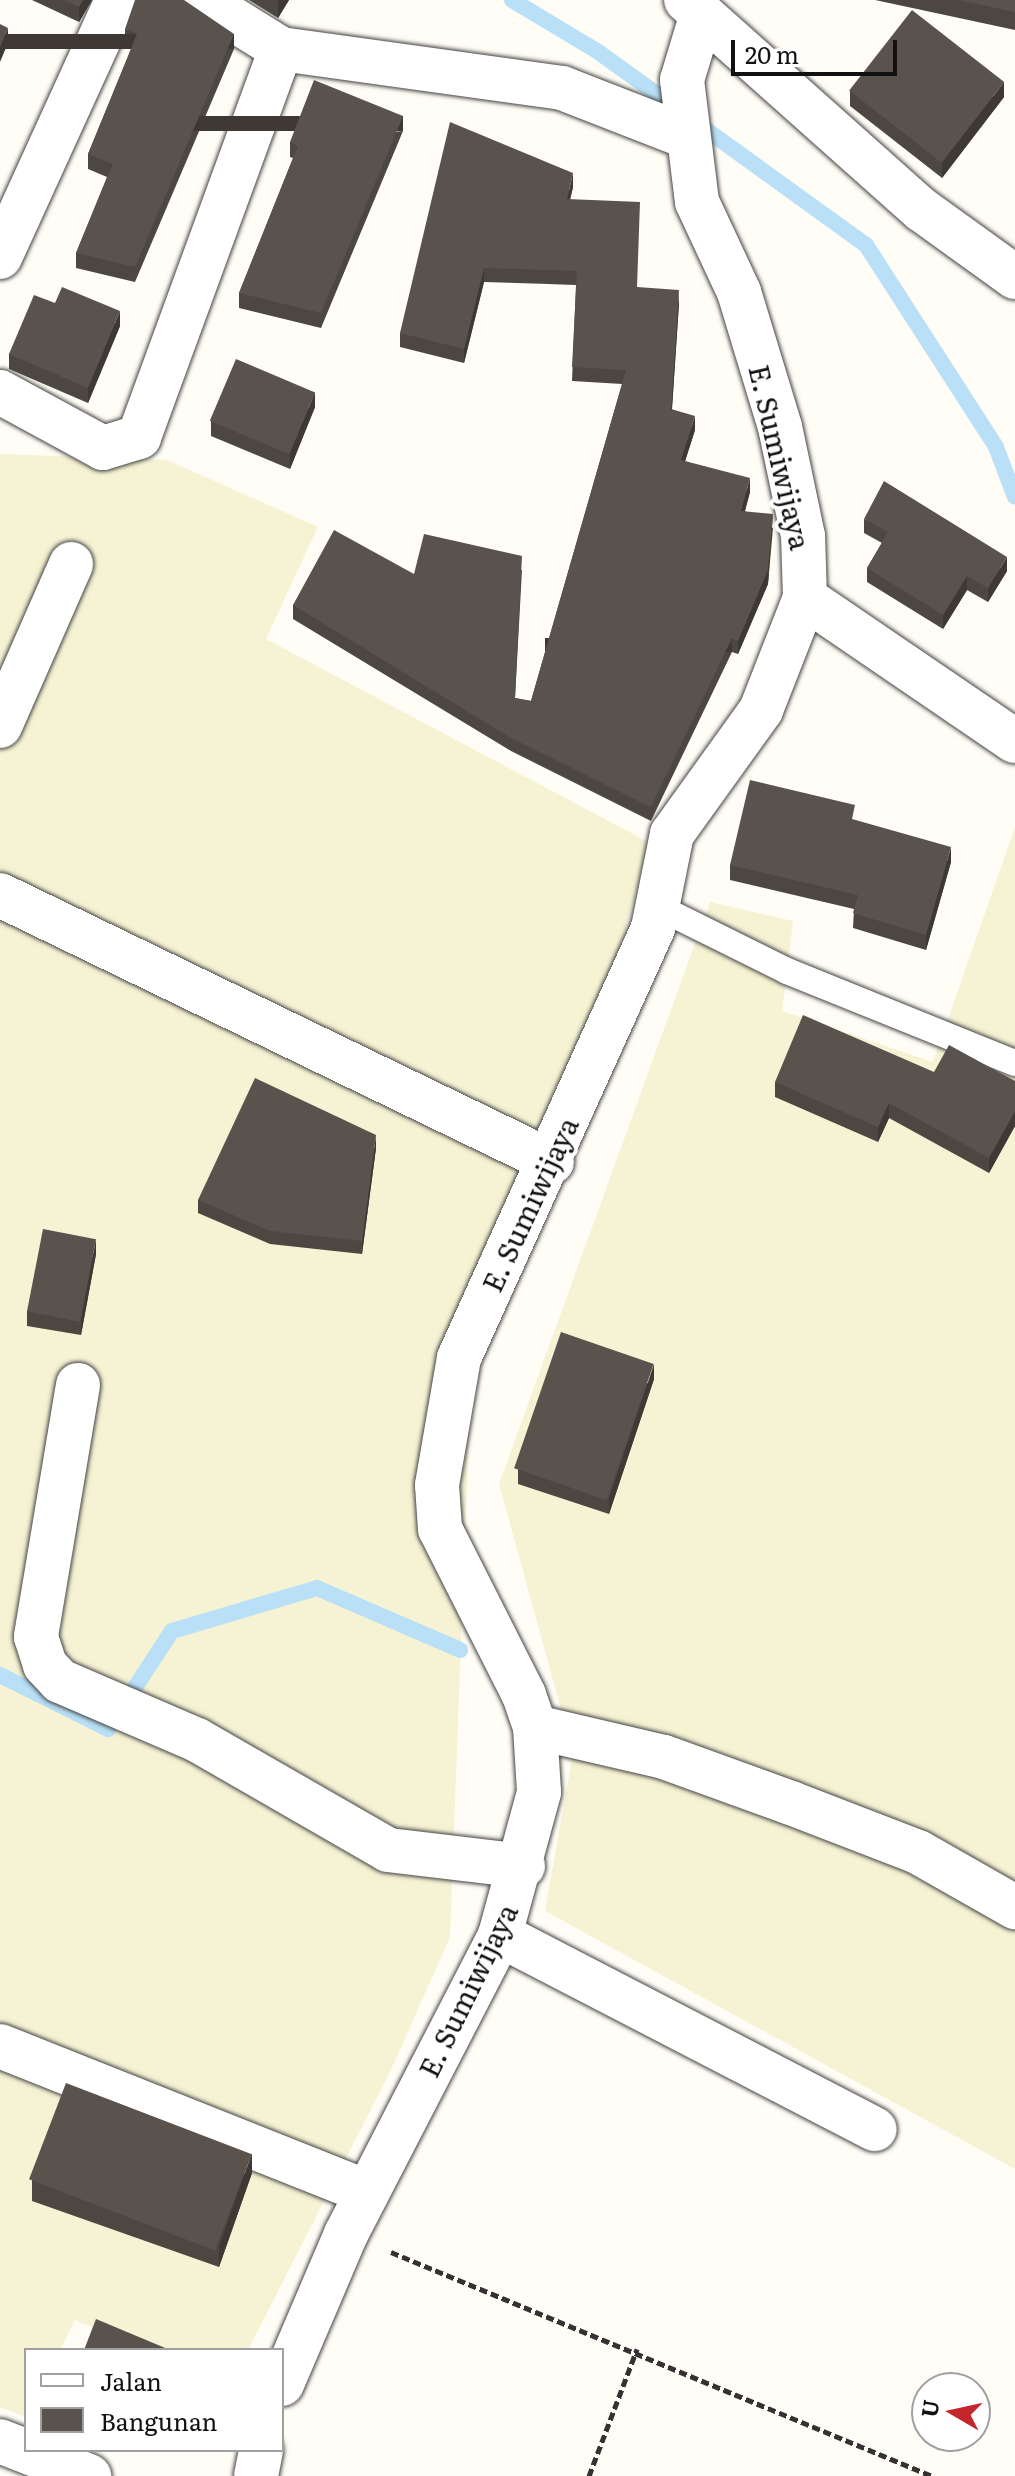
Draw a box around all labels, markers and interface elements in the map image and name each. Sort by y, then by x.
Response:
scale bar [735,24,901,74]
text: 20 m [745,36,799,71]
street label: E. Sumiwijaya [743,361,819,553]
street label: E. Sumiwijaya [474,1111,584,1297]
street label: E. Sumiwijaya [411,1898,523,2082]
legend [24,2348,284,2452]
text: Jalan [100,2363,162,2398]
north arrow [911,2372,991,2452]
text: U [911,2397,946,2420]
text: Bangunan [100,2403,218,2438]

